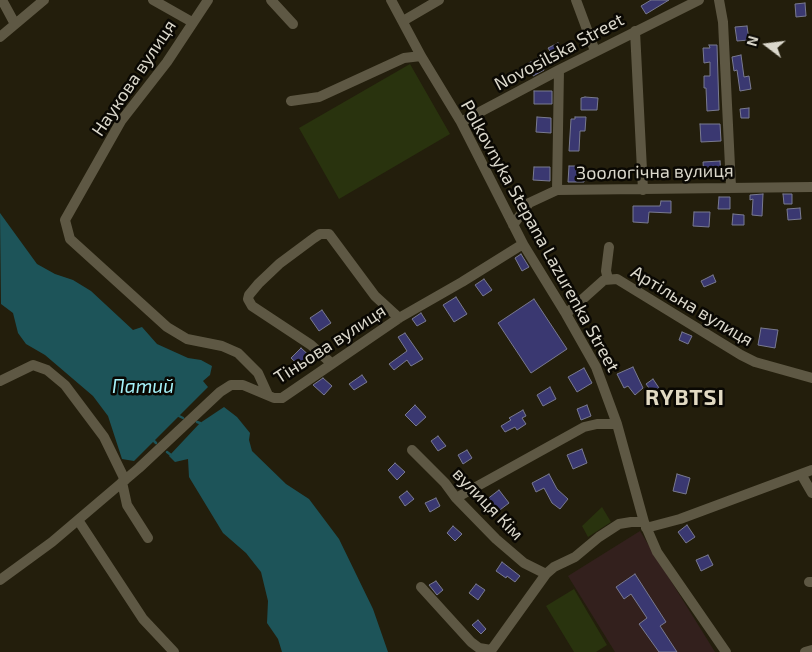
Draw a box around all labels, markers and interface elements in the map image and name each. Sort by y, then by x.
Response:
street label: Novosilska Street [491,9,627,95]
street label: Наукова вулиця [87,16,181,140]
north arrow [742,20,792,70]
text: N [743,34,762,48]
street label: Polkovnyka Stepana Lazurenka Street [456,96,624,376]
street label: Зоологічна вулиця [576,160,734,184]
street label: Артільна вулиця [627,261,757,351]
street label: Тіньова вулиця [270,300,390,388]
water label: Патий [112,376,174,398]
district label: RYBTSI [644,385,726,411]
street label: вулиця Кім [448,463,528,545]

